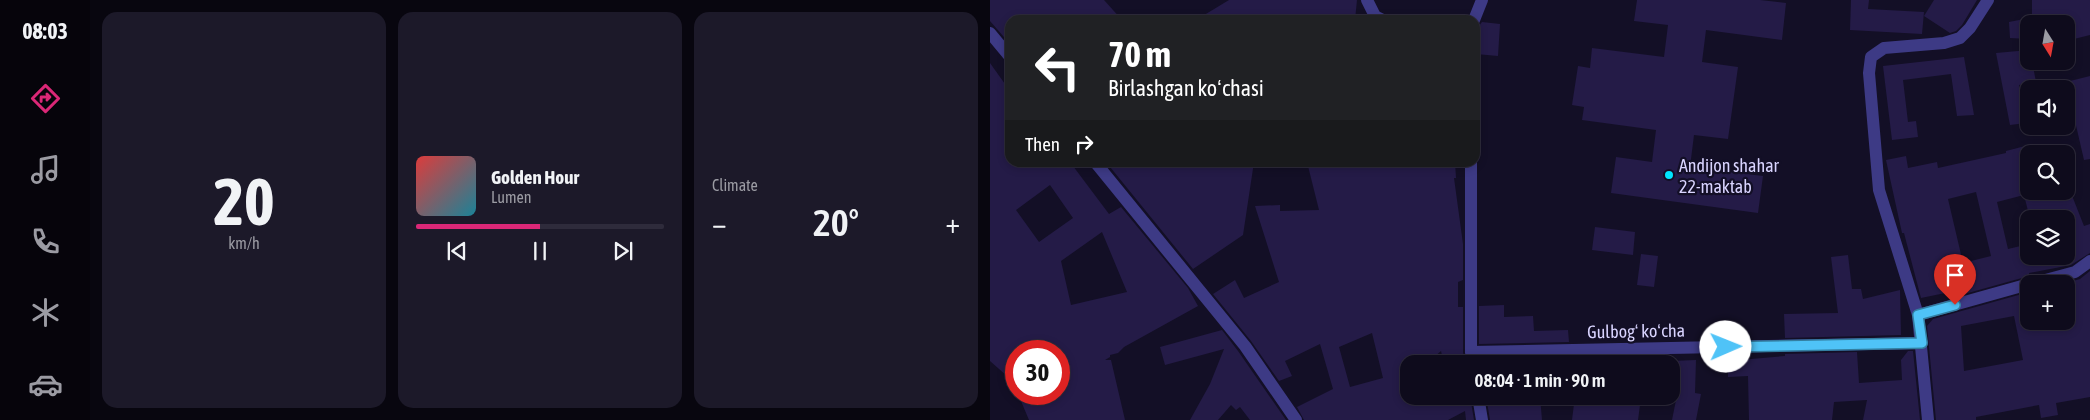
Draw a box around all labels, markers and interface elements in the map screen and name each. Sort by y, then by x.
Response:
north arrow [2020,15,2075,70]
map controls [2020,15,2075,330]
text: 08:03 [22,18,68,44]
text: 70 m [1108,34,1171,74]
icon: left [1025,35,1090,100]
text: Birlashgan koʻchasi [1108,75,1264,101]
button: sound [2020,80,2075,135]
icon: directions [28,81,63,116]
icon: right [1070,130,1098,158]
text: Then [1025,133,1060,155]
button: search [2020,145,2075,200]
icon: music [28,152,63,187]
place label: Andijon shahar 22-maktab [1679,155,1780,197]
text: 20 [213,164,275,239]
text: Golden Hour [491,166,579,188]
marker: Andijon shahar 22-maktab [1663,169,1675,181]
text: Climate [712,176,758,194]
text: Lumen [491,188,531,206]
text: 20° [813,201,859,244]
text: − [712,207,727,239]
text: + [945,207,960,239]
button: layers [2020,210,2075,265]
icon: phone [28,224,63,259]
text: km/h [228,234,260,252]
icon: previous [443,237,471,265]
icon: pause [526,237,554,265]
icon: next [609,237,637,265]
pin [1934,254,1976,305]
icon: arrive [1941,261,1969,289]
button: + [2020,275,2075,330]
icon: climate [28,295,63,330]
street label: Gulbogʻ koʻcha [1587,320,1685,342]
position arrow [1699,320,1751,372]
speed limit sign: 30 [1005,340,1070,405]
icon: car [28,367,63,402]
text: 08:04 · 1 min · 90 m [1475,369,1605,391]

